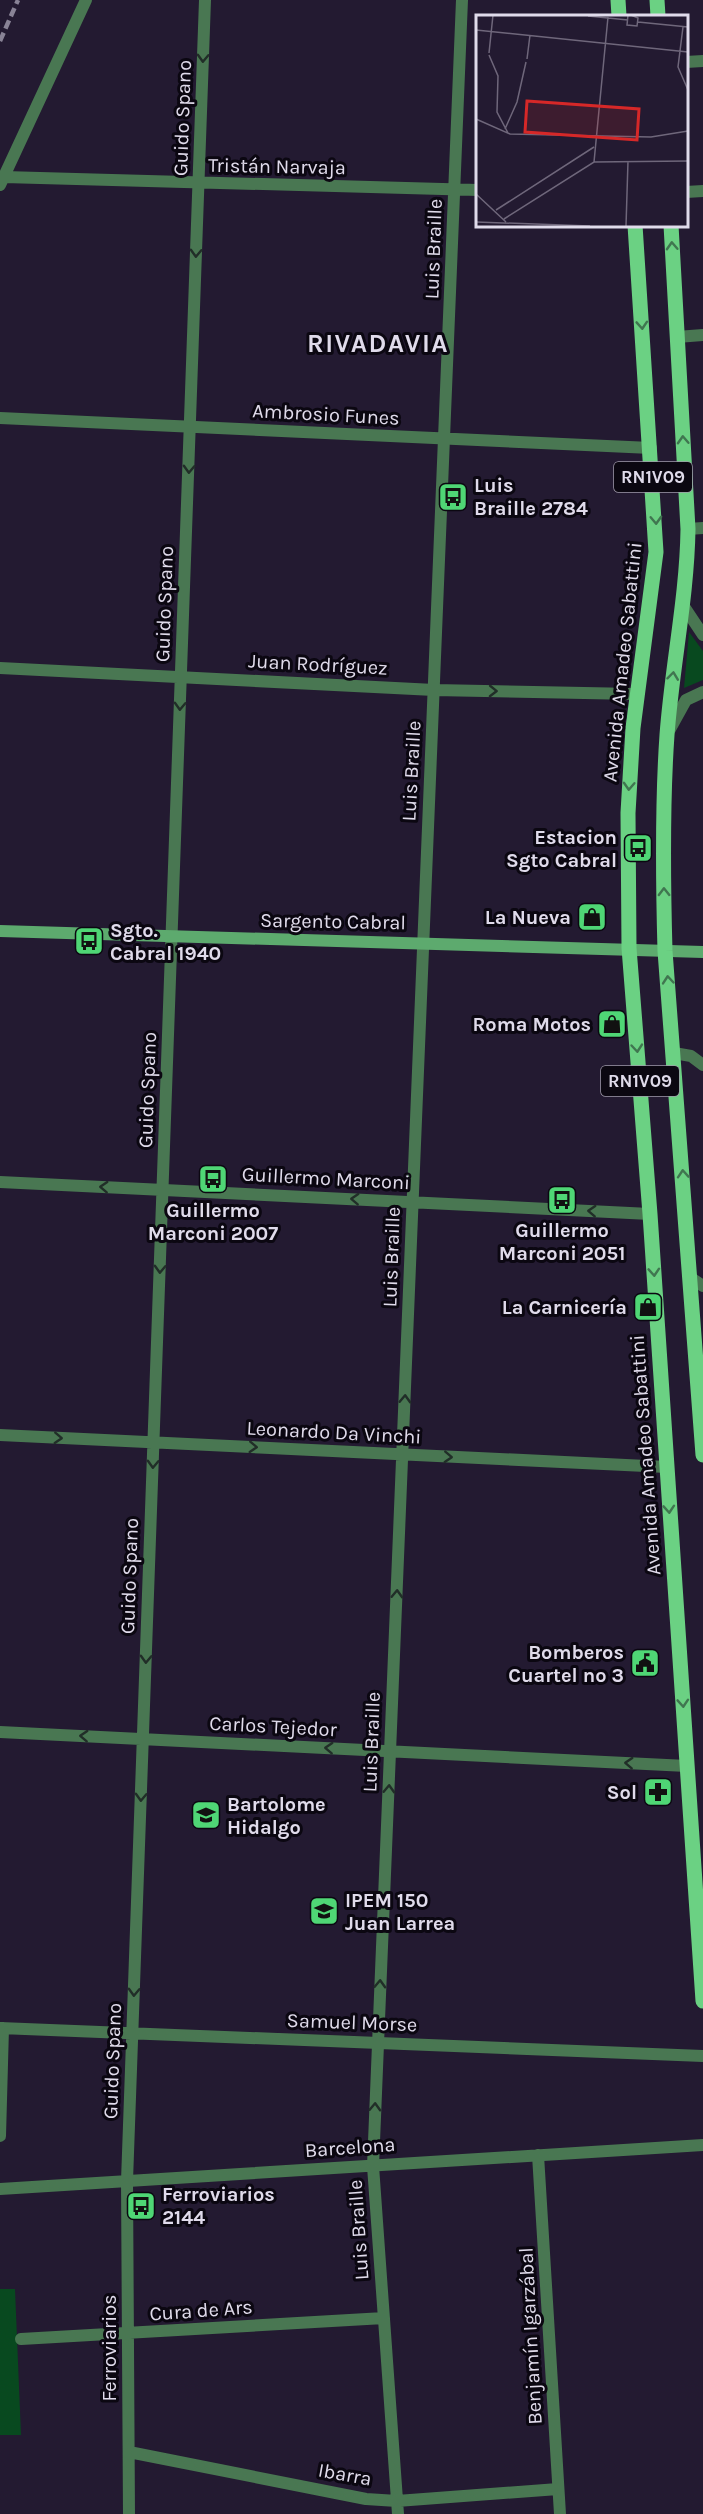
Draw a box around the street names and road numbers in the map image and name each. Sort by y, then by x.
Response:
street label: Guido Spano [169,60,196,177]
street label: Tristán Narvaja [208,154,346,179]
street label: Luis Braille [420,198,447,300]
street label: Ambrosio Funes [252,399,400,430]
road number: RN1V09 [614,462,692,492]
street label: Avenida Amadeo Sabattini [598,541,647,783]
street label: Guido Spano [151,546,178,663]
street label: Juan Rodríguez [248,649,388,680]
street label: Luis Braille [397,720,426,822]
street label: Sargento Cabral [260,909,406,934]
street label: Guido Spano [134,1032,161,1149]
road number: RN1V09 [601,1066,679,1096]
street label: Guillermo Marconi [241,1163,411,1194]
street label: Luis Braille [378,1206,405,1308]
street label: Avenida Amadeo Sabattini [626,1334,665,1576]
street label: Leonardo Da Vinchi [246,1416,422,1449]
street label: Guido Spano [116,1518,143,1635]
street label: Luis Braille [358,1691,385,1793]
street label: Carlos Tejedor [209,1712,338,1741]
street label: Guido Spano [99,2003,126,2120]
street label: Samuel Morse [286,2009,418,2036]
street label: Barcelona [304,2133,396,2162]
street label: Luis Braille [344,2179,373,2281]
street label: Benjamín Igarzábal [514,2247,547,2425]
street label: Ferroviarios [98,2294,121,2402]
street label: Cura de Ars [149,2295,253,2326]
street label: Ibarra [316,2458,373,2491]

